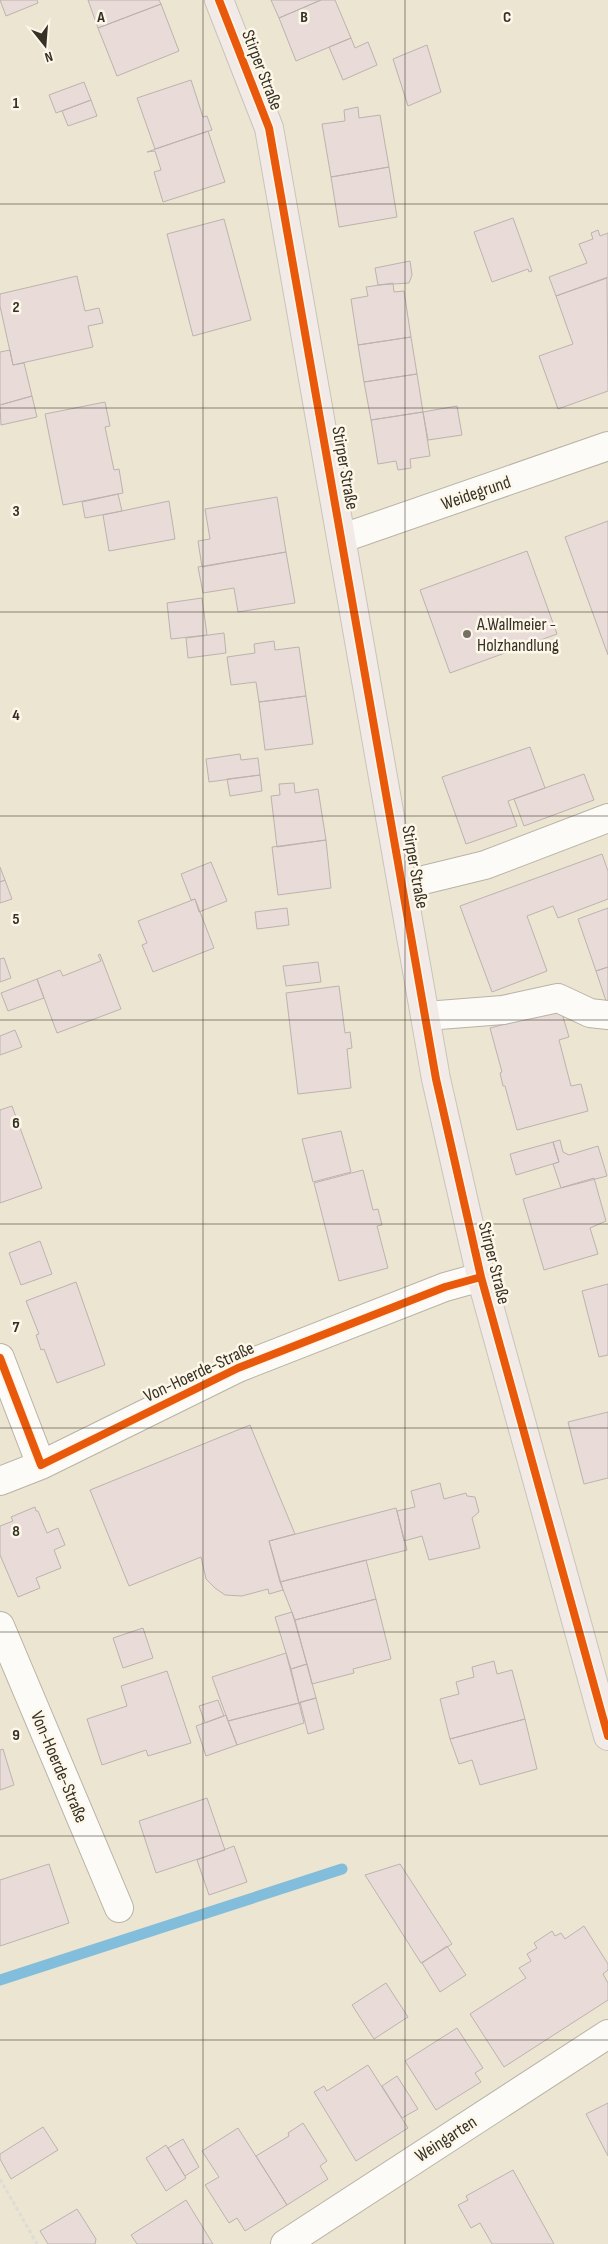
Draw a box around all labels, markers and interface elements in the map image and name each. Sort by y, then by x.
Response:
text: A [96,8,105,27]
text: B [300,8,308,27]
text: C [503,8,511,27]
north arrow [20,20,70,70]
street label: Stirper Straße [237,27,287,113]
text: N [43,48,55,66]
text: 1 [13,94,20,113]
text: 2 [12,298,20,317]
street label: Stirper Straße [327,425,363,511]
street label: Weidegrund [439,471,513,515]
text: 3 [12,502,20,521]
place label: A.Wallmeier - Holzhandlung [476,614,559,656]
marker: A.Wallmeier - Holzhandlung [461,628,473,640]
text: 4 [12,706,20,725]
street label: Stirper Straße [397,824,433,910]
text: 5 [12,910,20,929]
text: 6 [12,1114,20,1133]
street label: Stirper Straße [474,1220,514,1306]
text: 7 [13,1318,20,1337]
street label: Von-Hoerde-Straße [141,1337,257,1407]
text: 8 [12,1522,20,1541]
street label: Von-Hoerde-Straße [26,1708,92,1826]
text: 9 [12,1726,20,1745]
street label: Weingarten [411,2111,481,2167]

